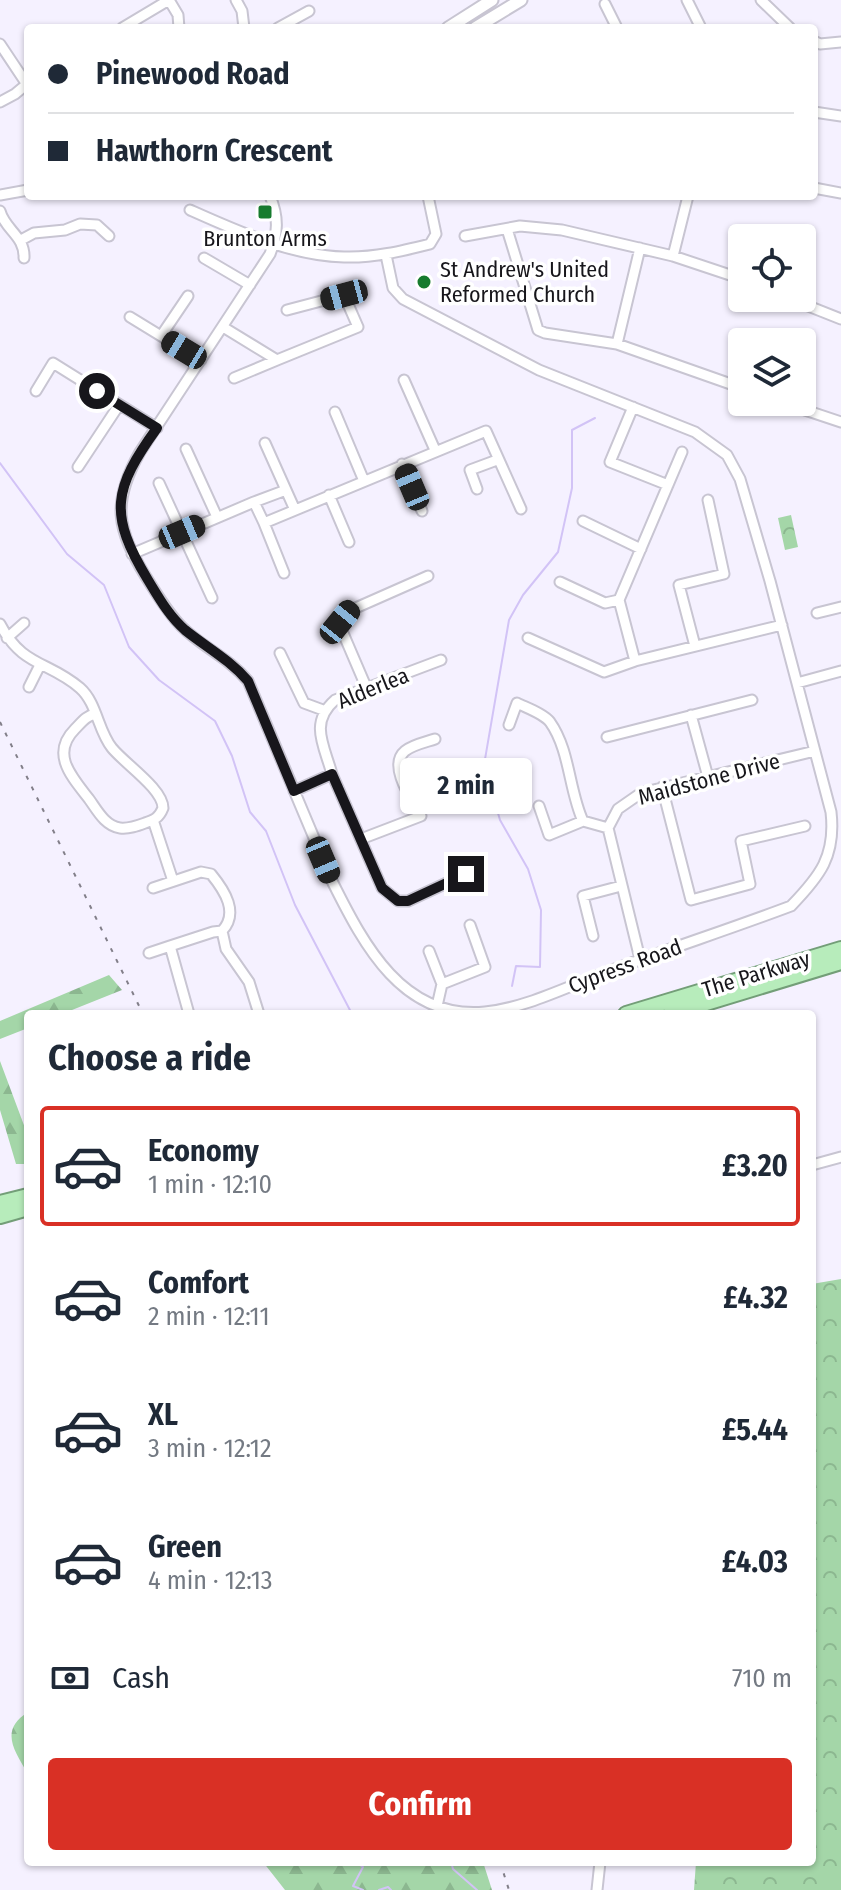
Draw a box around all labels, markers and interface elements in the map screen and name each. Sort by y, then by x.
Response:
text: Pinewood Road [96,56,290,92]
text: Hawthorn Crescent [96,133,333,169]
marker: Brunton Arms [256,203,274,221]
map controls [728,224,816,416]
button: locate [728,224,816,312]
place label: Brunton Arms [203,225,327,252]
place label: St Andrew's United Reformed Church [440,256,609,308]
marker: St Andrew's United Reformed Church [415,273,433,291]
car [318,277,370,313]
car [157,327,211,373]
button: layers [728,328,816,416]
route start [79,373,115,409]
car [392,460,432,514]
car [155,512,209,552]
car [316,596,364,648]
street label: Alderlea [333,661,413,715]
street label: Maidstone Drive [635,747,783,811]
callout: 2 min [400,758,532,814]
text: 2 min [437,770,495,801]
car [303,833,343,887]
route end [448,856,484,892]
street label: Cypress Road [565,933,685,999]
street label: The Parkway [699,945,813,1003]
text: Choose a ride [48,1036,251,1080]
icon: car [52,1130,124,1202]
text: Economy [148,1133,259,1169]
text: £3.20 [722,1148,788,1184]
text: 1 min · 12:10 [148,1169,272,1200]
icon: car [52,1262,124,1334]
text: Comfort [148,1265,249,1301]
text: £4.32 [723,1280,788,1316]
text: 2 min · 12:11 [148,1301,270,1332]
icon: car [52,1394,124,1466]
text: XL [148,1397,178,1433]
text: £5.44 [722,1412,788,1448]
text: 3 min · 12:12 [148,1433,271,1464]
icon: car [52,1526,124,1598]
text: Green [148,1529,222,1565]
text: £4.03 [722,1544,788,1580]
text: 4 min · 12:13 [148,1565,273,1596]
icon: cash [48,1656,92,1700]
text: Cash [112,1660,170,1696]
text: 710 m [732,1663,792,1694]
button: Confirm [48,1758,792,1850]

